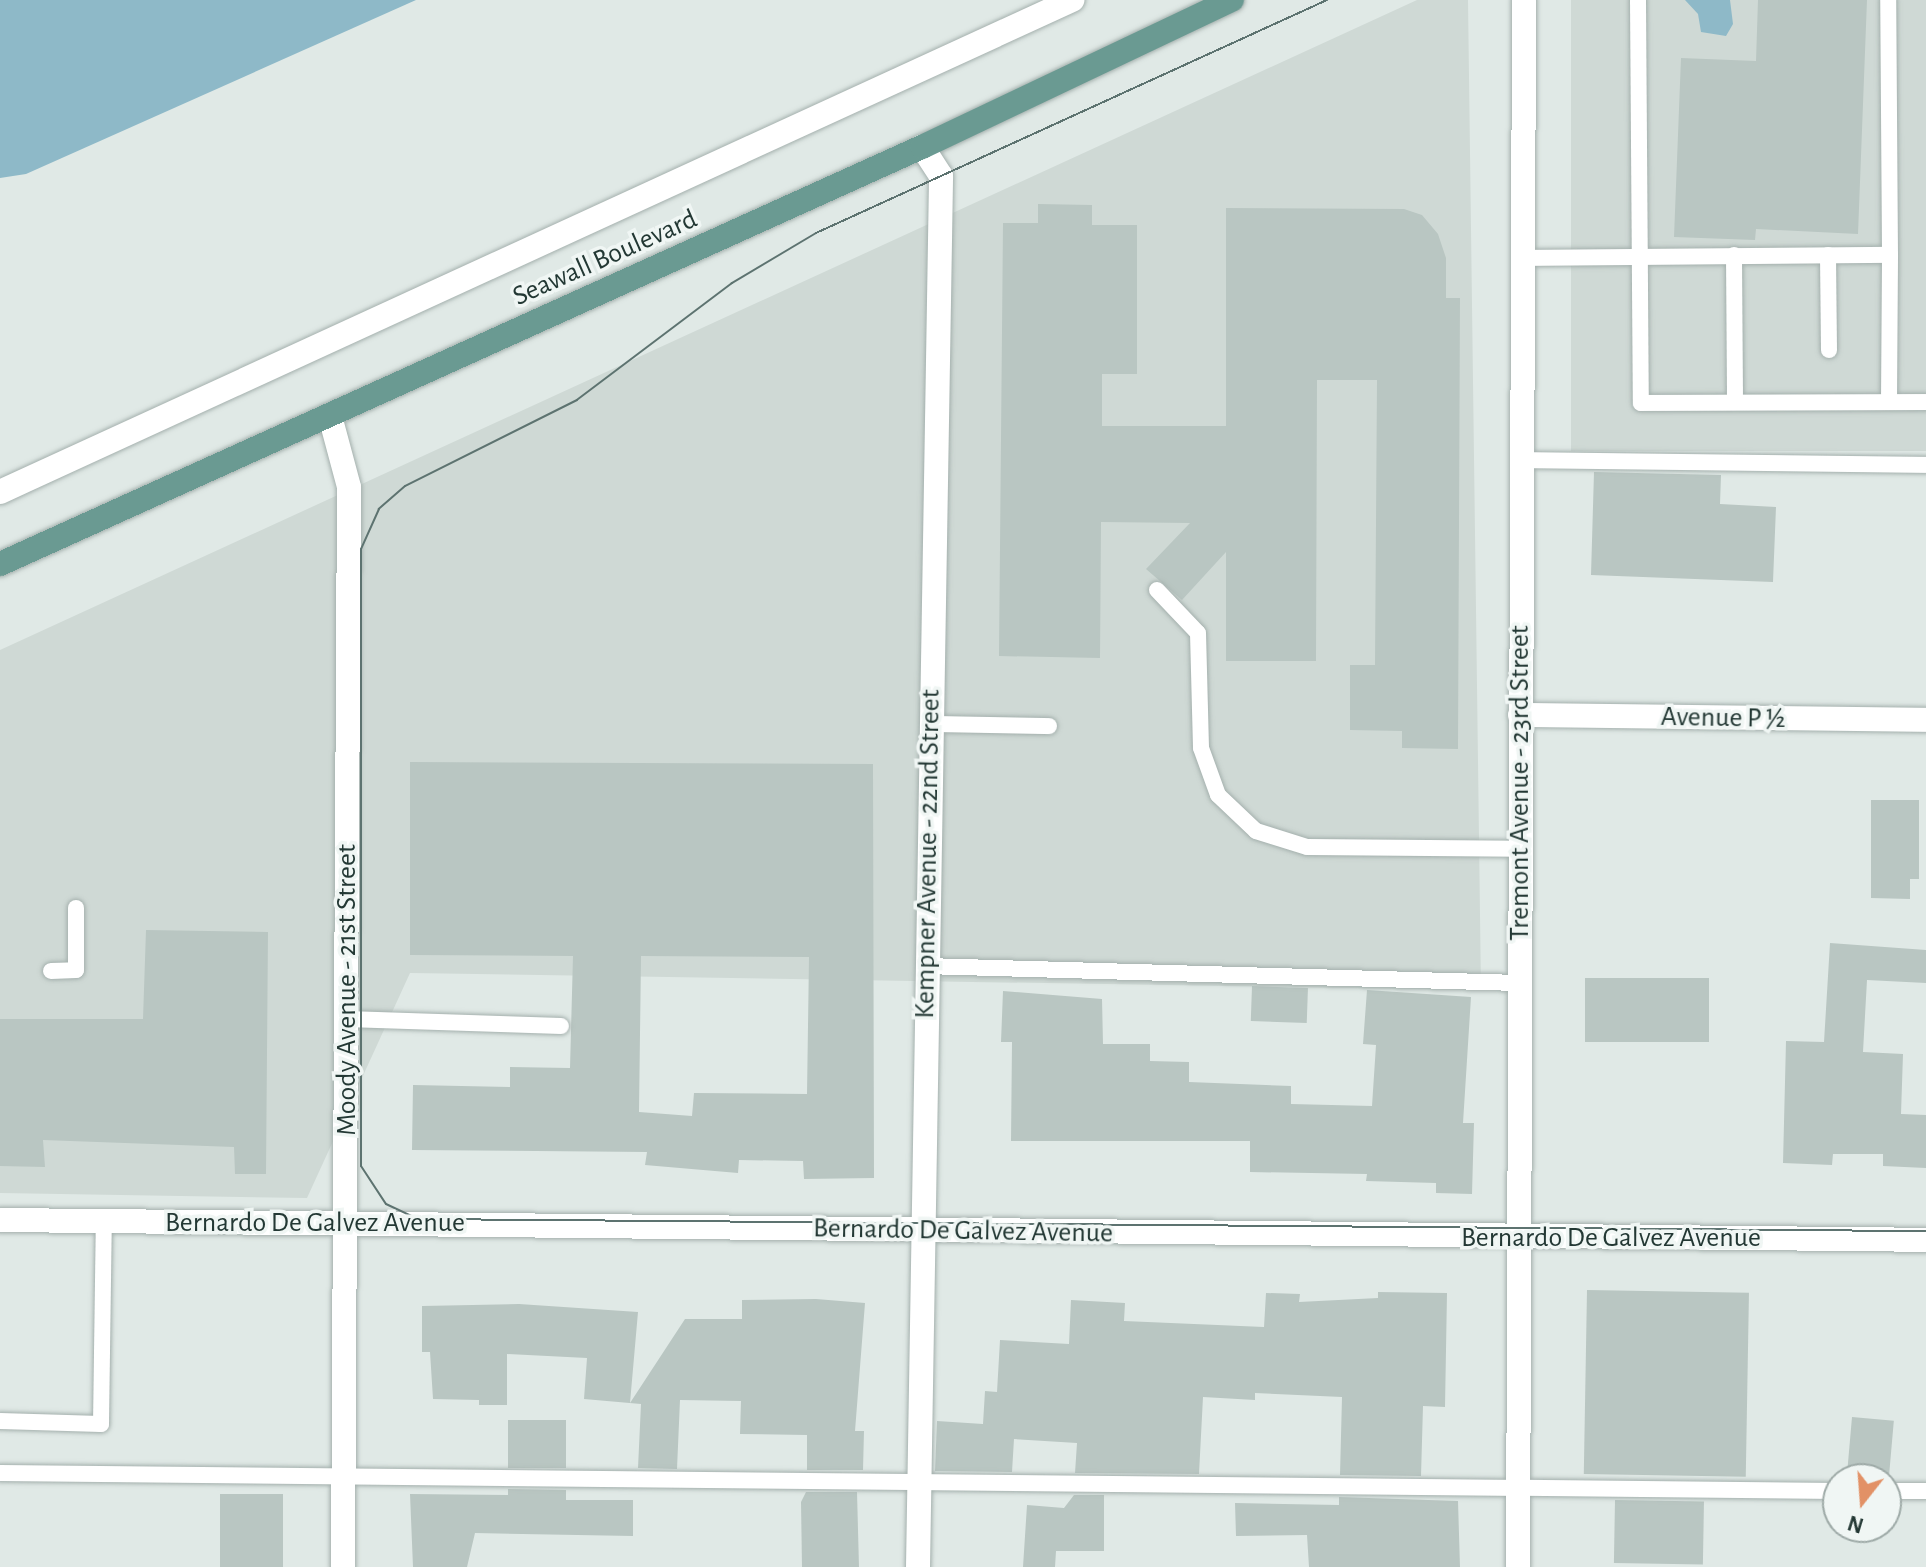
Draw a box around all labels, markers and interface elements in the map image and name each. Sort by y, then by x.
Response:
street label: Seawall Boulevard [508,202,702,314]
street label: Tremont Avenue - 23rd Street [1503,625,1537,941]
street label: Kempner Avenue - 22nd Street [908,689,948,1019]
street label: Avenue P ½ [1660,700,1786,736]
street label: Moody Avenue - 21st Street [330,844,364,1136]
street label: Bernardo De Galvez Avenue [165,1206,465,1240]
street label: Bernardo De Galvez Avenue [813,1212,1113,1250]
street label: Bernardo De Galvez Avenue [1461,1221,1761,1255]
north arrow [1822,1463,1902,1543]
text: N [1845,1511,1866,1537]

